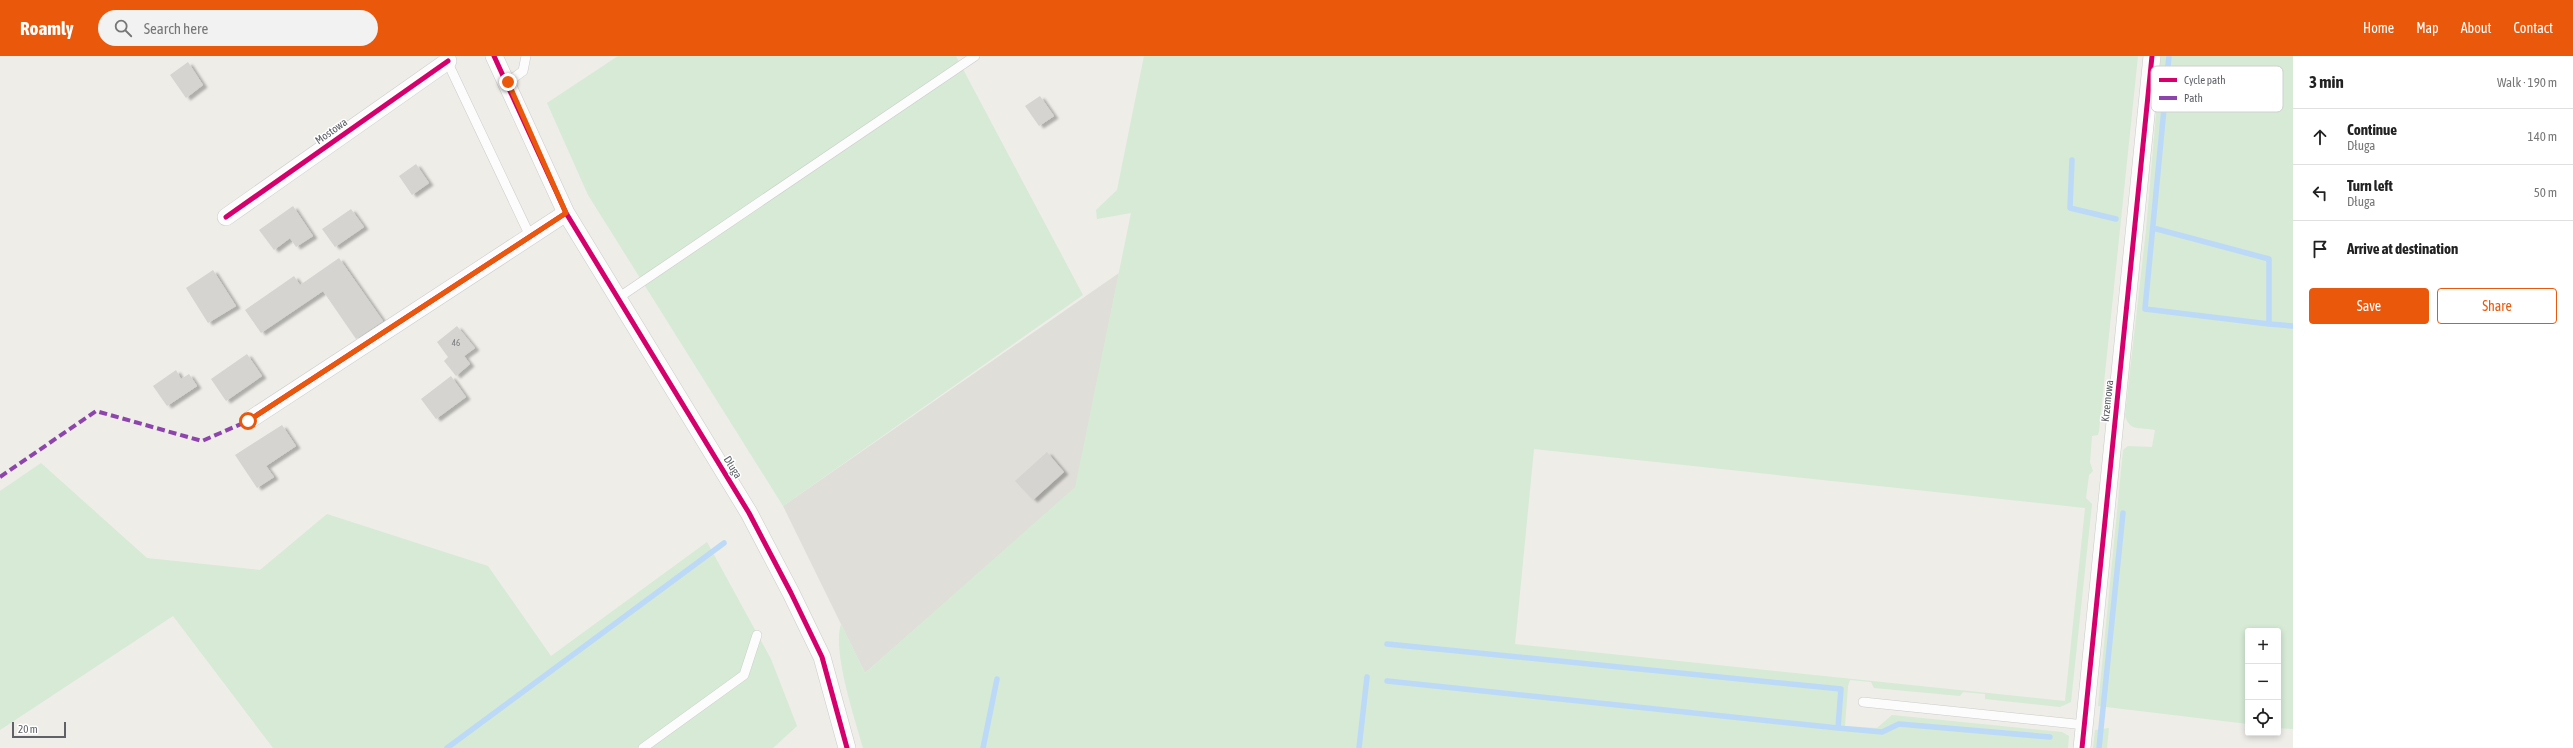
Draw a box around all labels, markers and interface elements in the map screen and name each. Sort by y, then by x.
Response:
search box [98,10,378,46]
text: Roamly [20,17,74,39]
icon: search [112,17,134,39]
text: Search here [144,20,208,37]
text: Home [2363,20,2394,36]
text: Map [2416,20,2439,36]
text: About [2461,20,2492,36]
text: Contact [2514,20,2553,36]
legend [2151,66,2283,112]
text: 3 min [2309,72,2344,92]
route end [499,73,517,91]
text: Cycle path [2184,74,2226,86]
text: Walk · 190 m [2497,75,2557,90]
text: Path [2184,92,2203,104]
street label: Mostowa [313,116,349,146]
text: Continue [2347,121,2397,138]
icon: ahead [2309,126,2331,148]
text: 140 m [2528,129,2557,144]
text: Długa [2347,138,2375,153]
text: Turn left [2347,177,2393,194]
icon: left [2309,182,2331,204]
text: 50 m [2534,185,2557,200]
text: Długa [2347,194,2375,209]
icon: arrive [2309,238,2331,260]
text: Arrive at destination [2347,240,2458,257]
button: Save [2309,288,2429,324]
button: Share [2437,288,2557,324]
house number: 46 [452,338,460,348]
street label: Krzemowa [2099,379,2115,423]
route start [239,412,257,430]
street label: Długa [722,454,744,480]
map controls [2245,628,2281,736]
button: + [2245,628,2281,664]
button: − [2245,664,2281,700]
button: locate [2245,700,2281,736]
scale bar [12,720,66,739]
text: 20 m [18,723,38,735]

